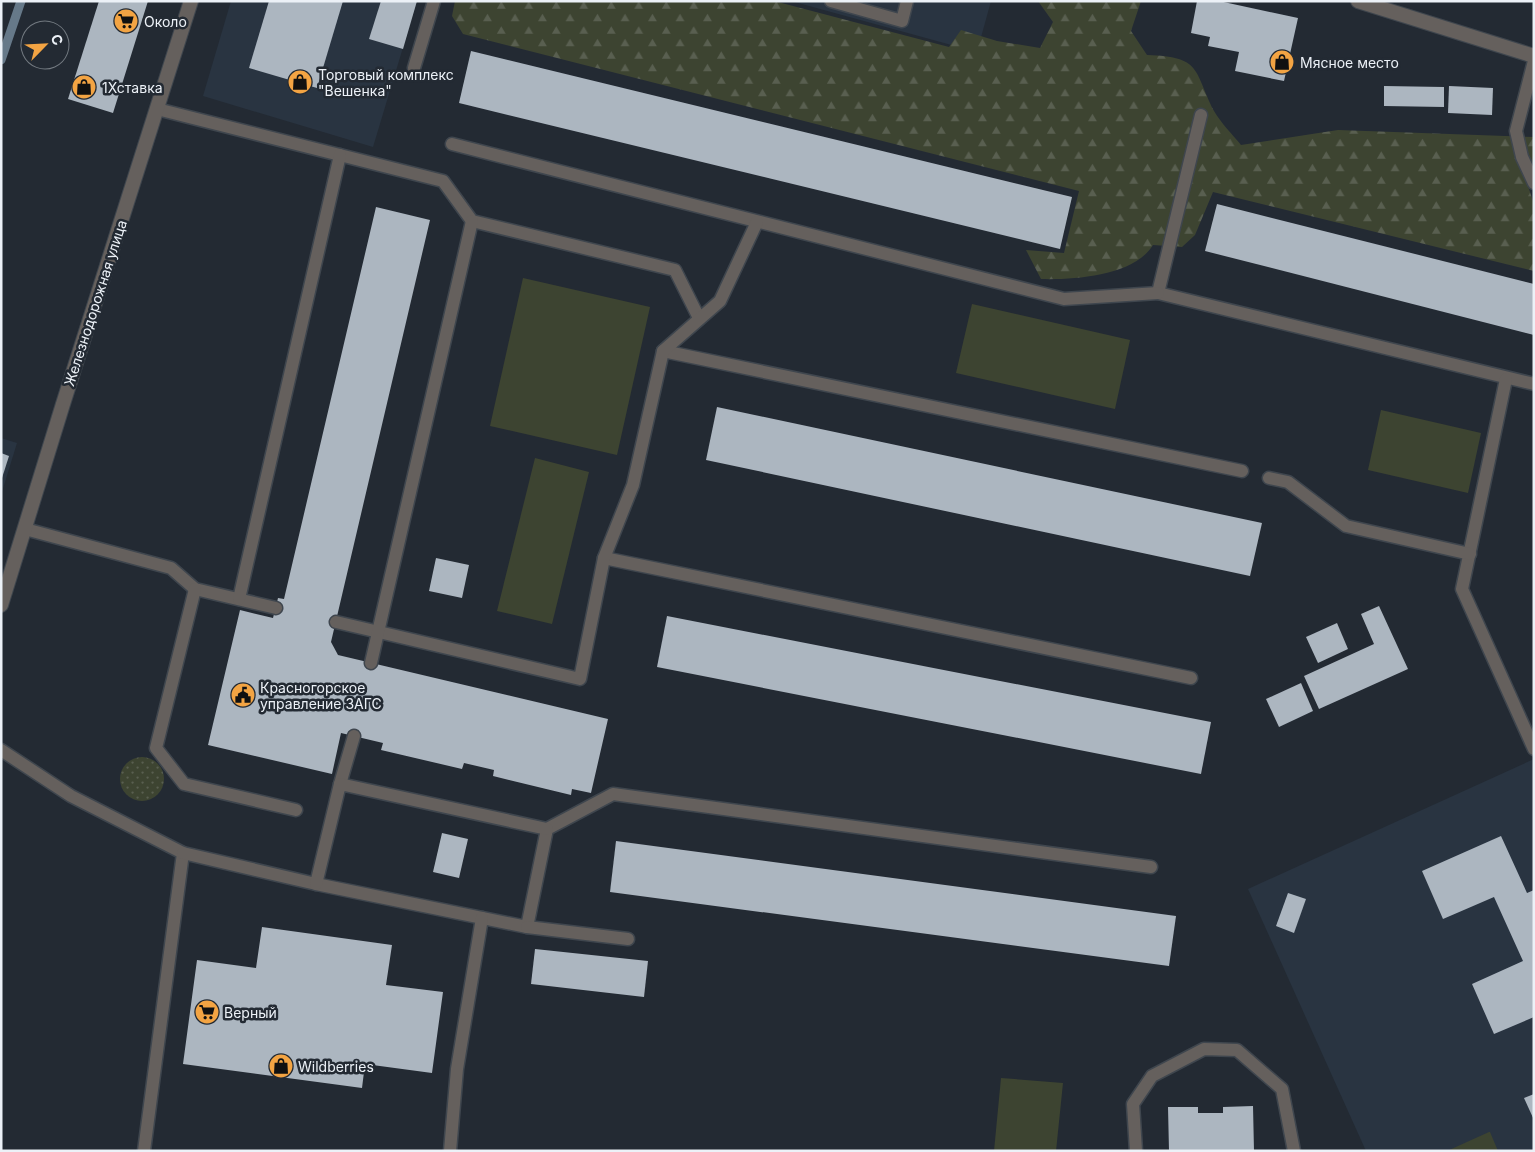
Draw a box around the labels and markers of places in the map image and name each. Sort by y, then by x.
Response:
supermarket icon: Около [113,8,139,34]
place label: Около [144,13,187,30]
shop icon: Мясное место [1269,49,1295,75]
place label: Мясное место [1300,54,1399,71]
place label: Торговый комплекс "Вешенка" [318,66,454,99]
shop icon: Торговый комплекс "Вешенка" [287,69,313,95]
shop icon: 1Хставка [71,74,97,100]
place label: 1Хставка [102,79,163,96]
place label: Красногорское управление ЗАГС [260,679,382,712]
public building icon: Красногорское управление ЗАГС [230,682,256,708]
supermarket icon: Верный [194,999,220,1025]
place label: Верный [224,1004,277,1021]
shop icon: Wildberries [268,1053,294,1079]
place label: Wildberries [298,1058,374,1075]

